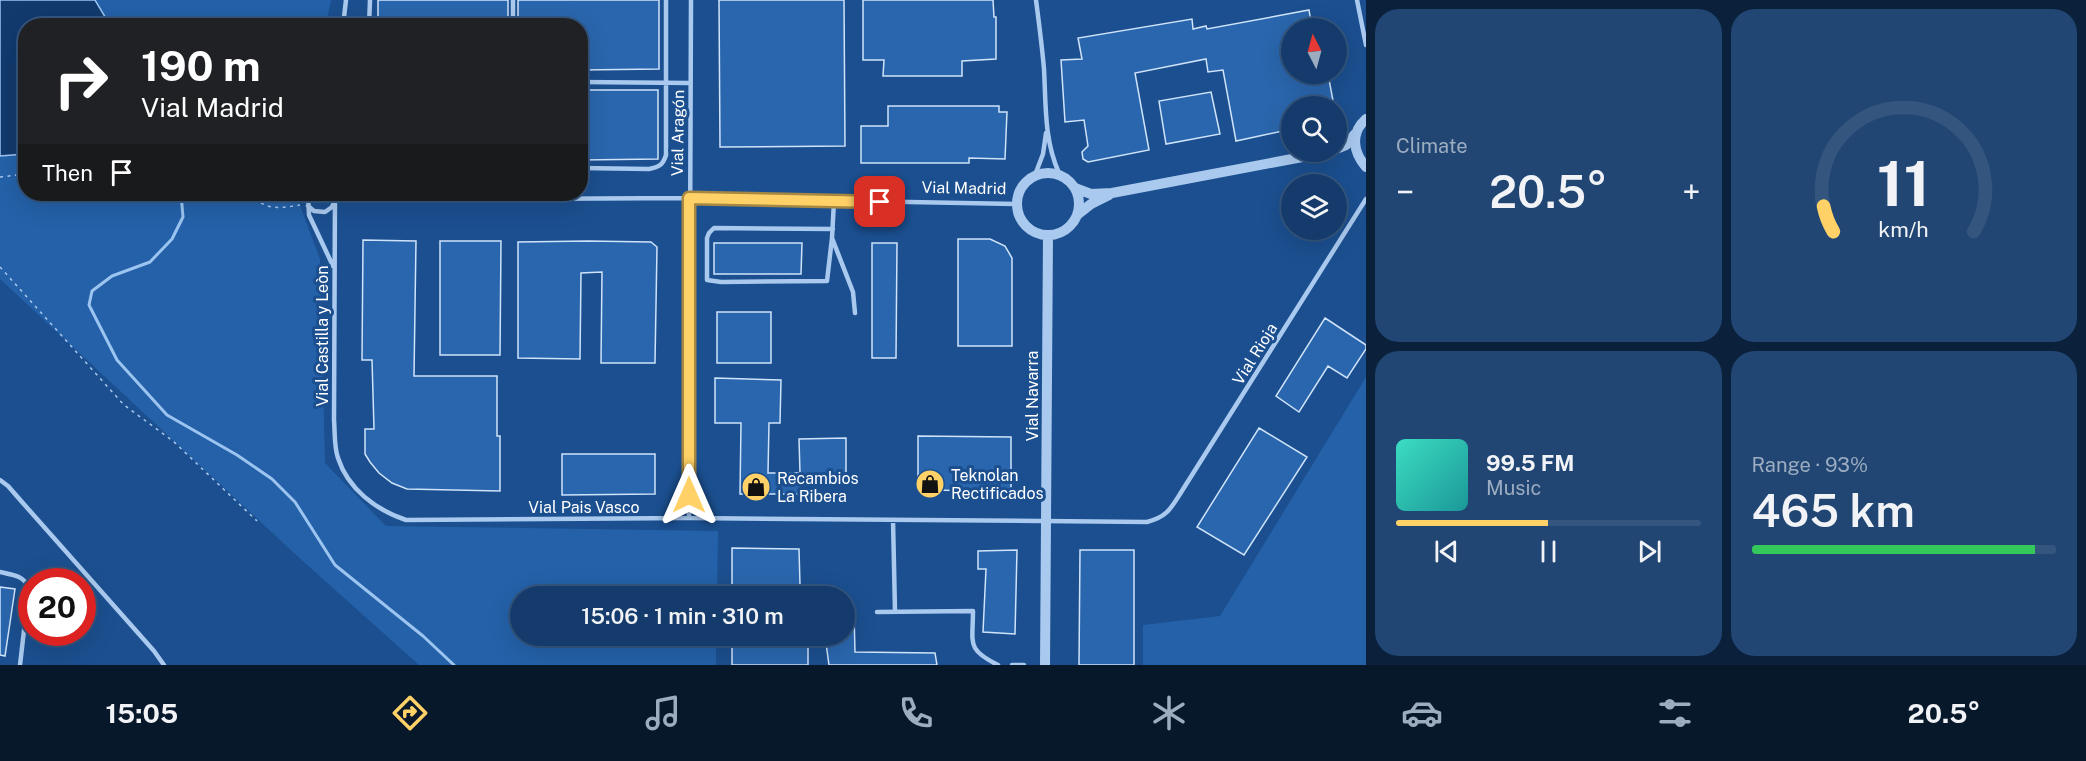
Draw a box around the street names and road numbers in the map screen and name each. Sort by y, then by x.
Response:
street label: Vial Aragón [668,90,688,176]
street label: Vial Madrid [921,178,1007,198]
street label: Vial Castilla y Leòn [313,266,332,406]
street label: Vial Rioja [1229,320,1281,388]
street label: Vial Navarra [1023,351,1042,441]
street label: Vial Pais Vasco [528,498,640,517]

